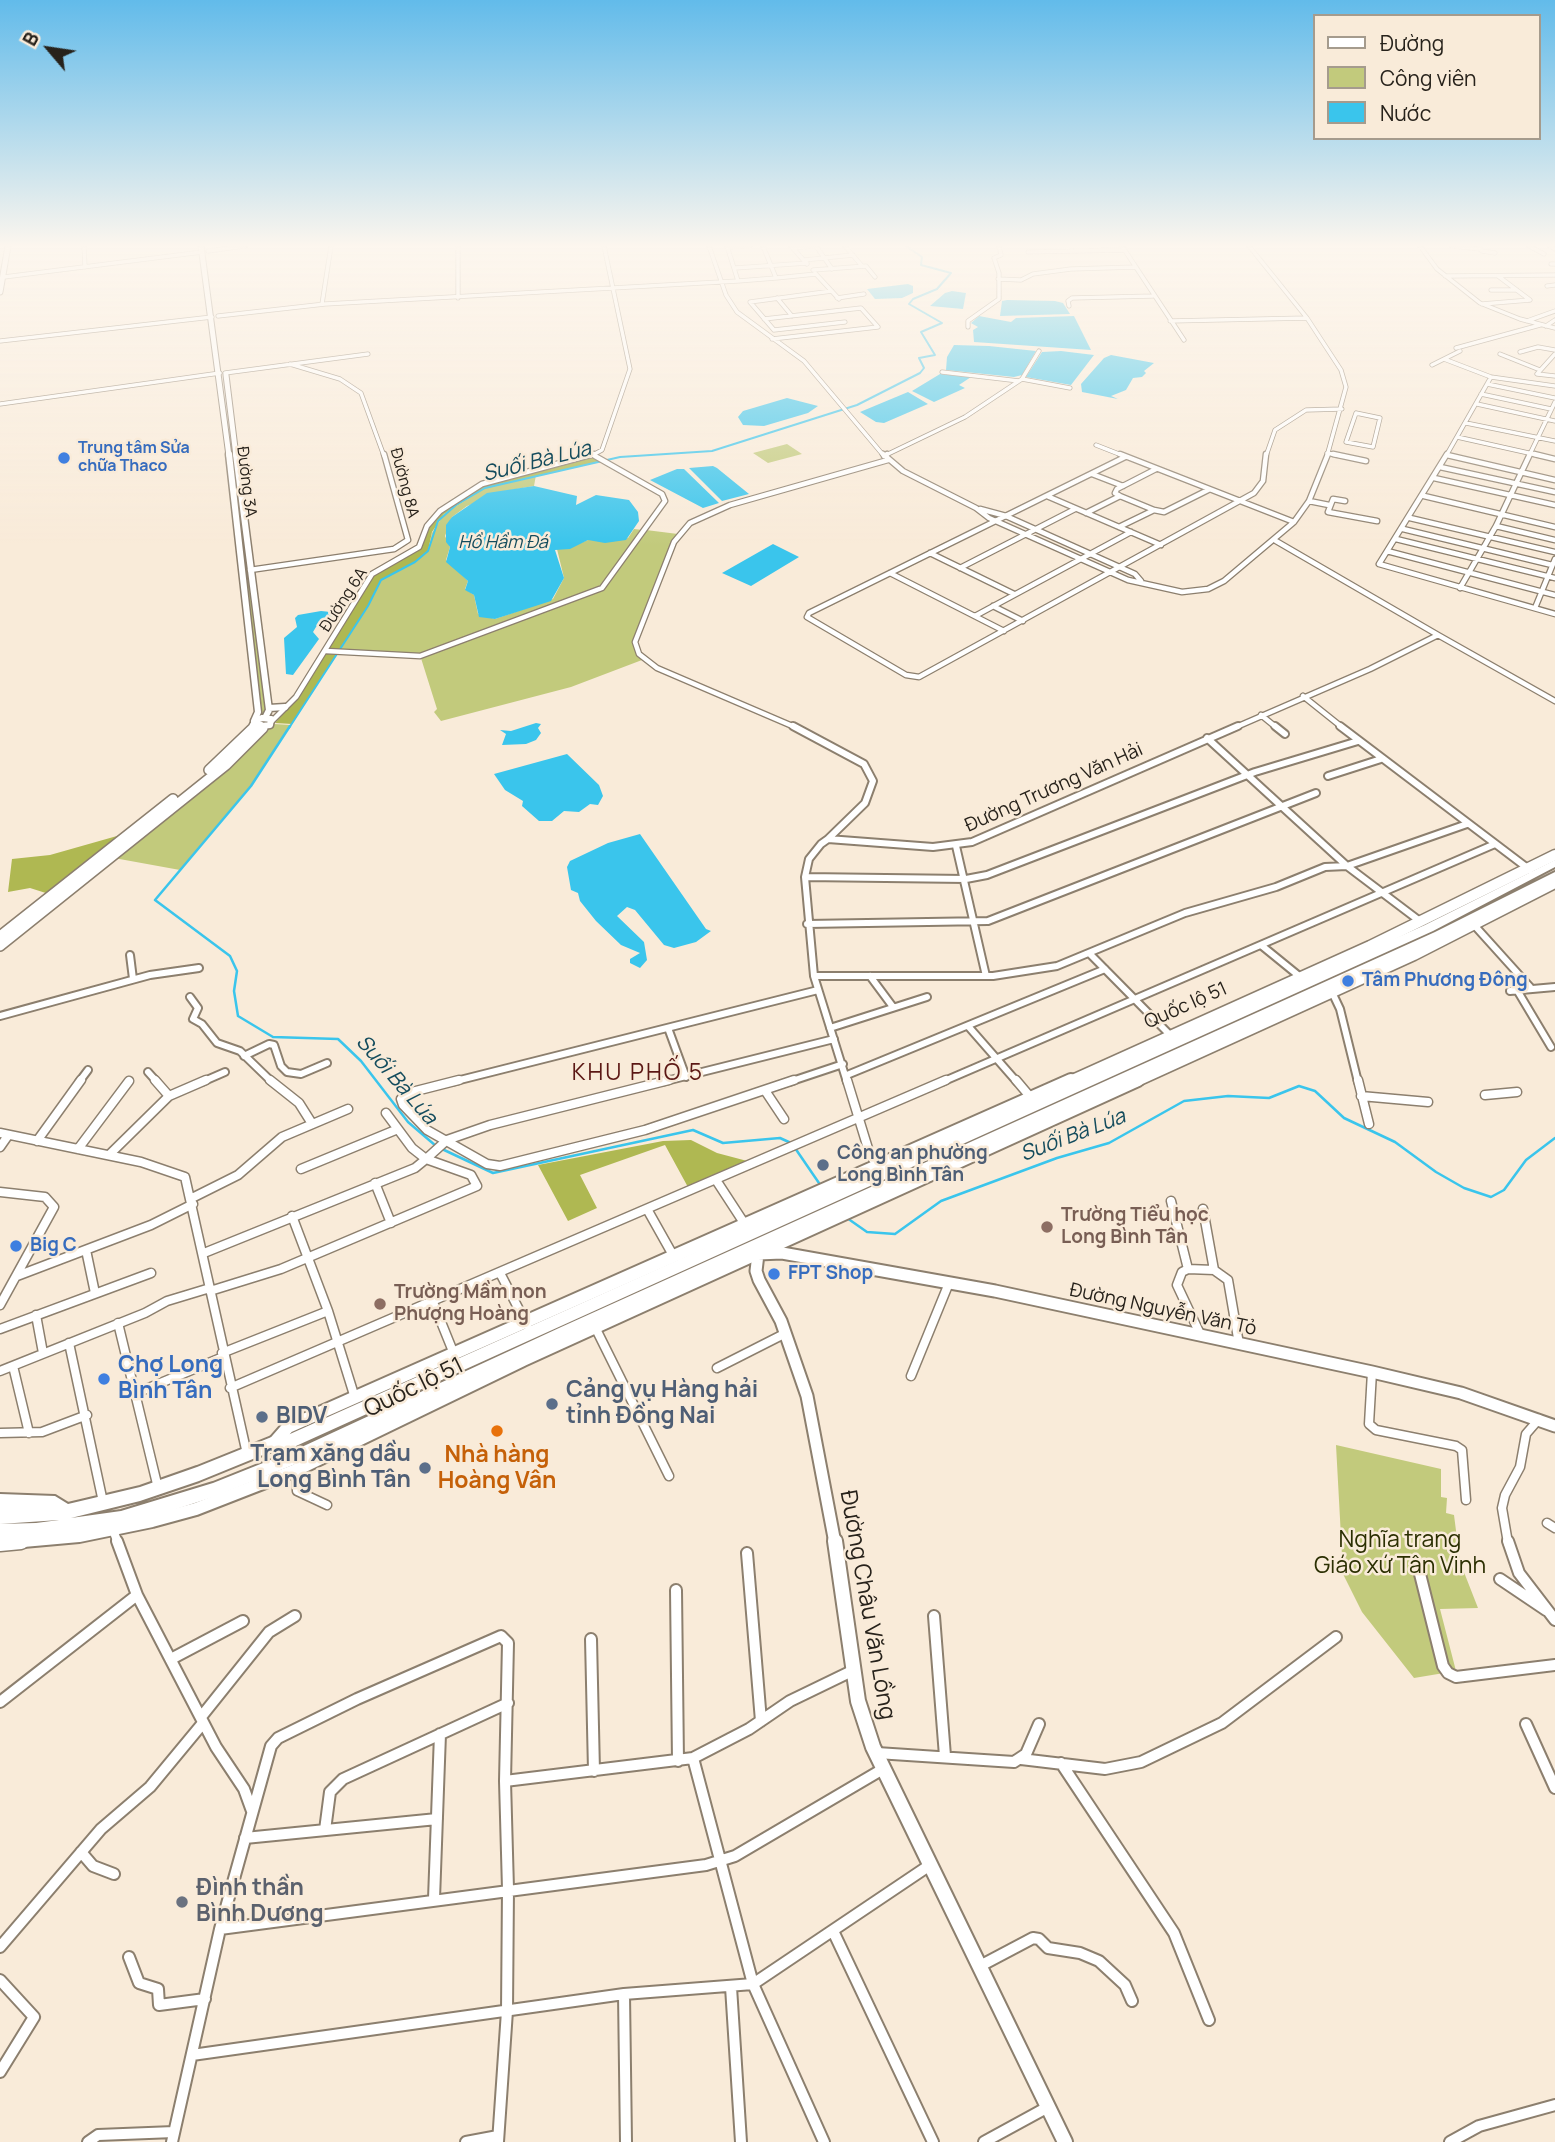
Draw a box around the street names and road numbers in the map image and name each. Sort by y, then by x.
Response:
street label: Đường 3A [232,446,260,518]
street label: Đường 8A [385,446,423,520]
street label: Đường 6A [316,565,372,635]
street label: Đường Trương Văn Hải [962,739,1146,837]
street label: Quốc lộ 51 [1141,978,1231,1034]
street label: Đường Nguyễn Văn Tỏ [1068,1279,1258,1341]
street label: Quốc lộ 51 [360,1352,468,1424]
street label: Đường Châu Văn Lồng [833,1488,901,1722]

